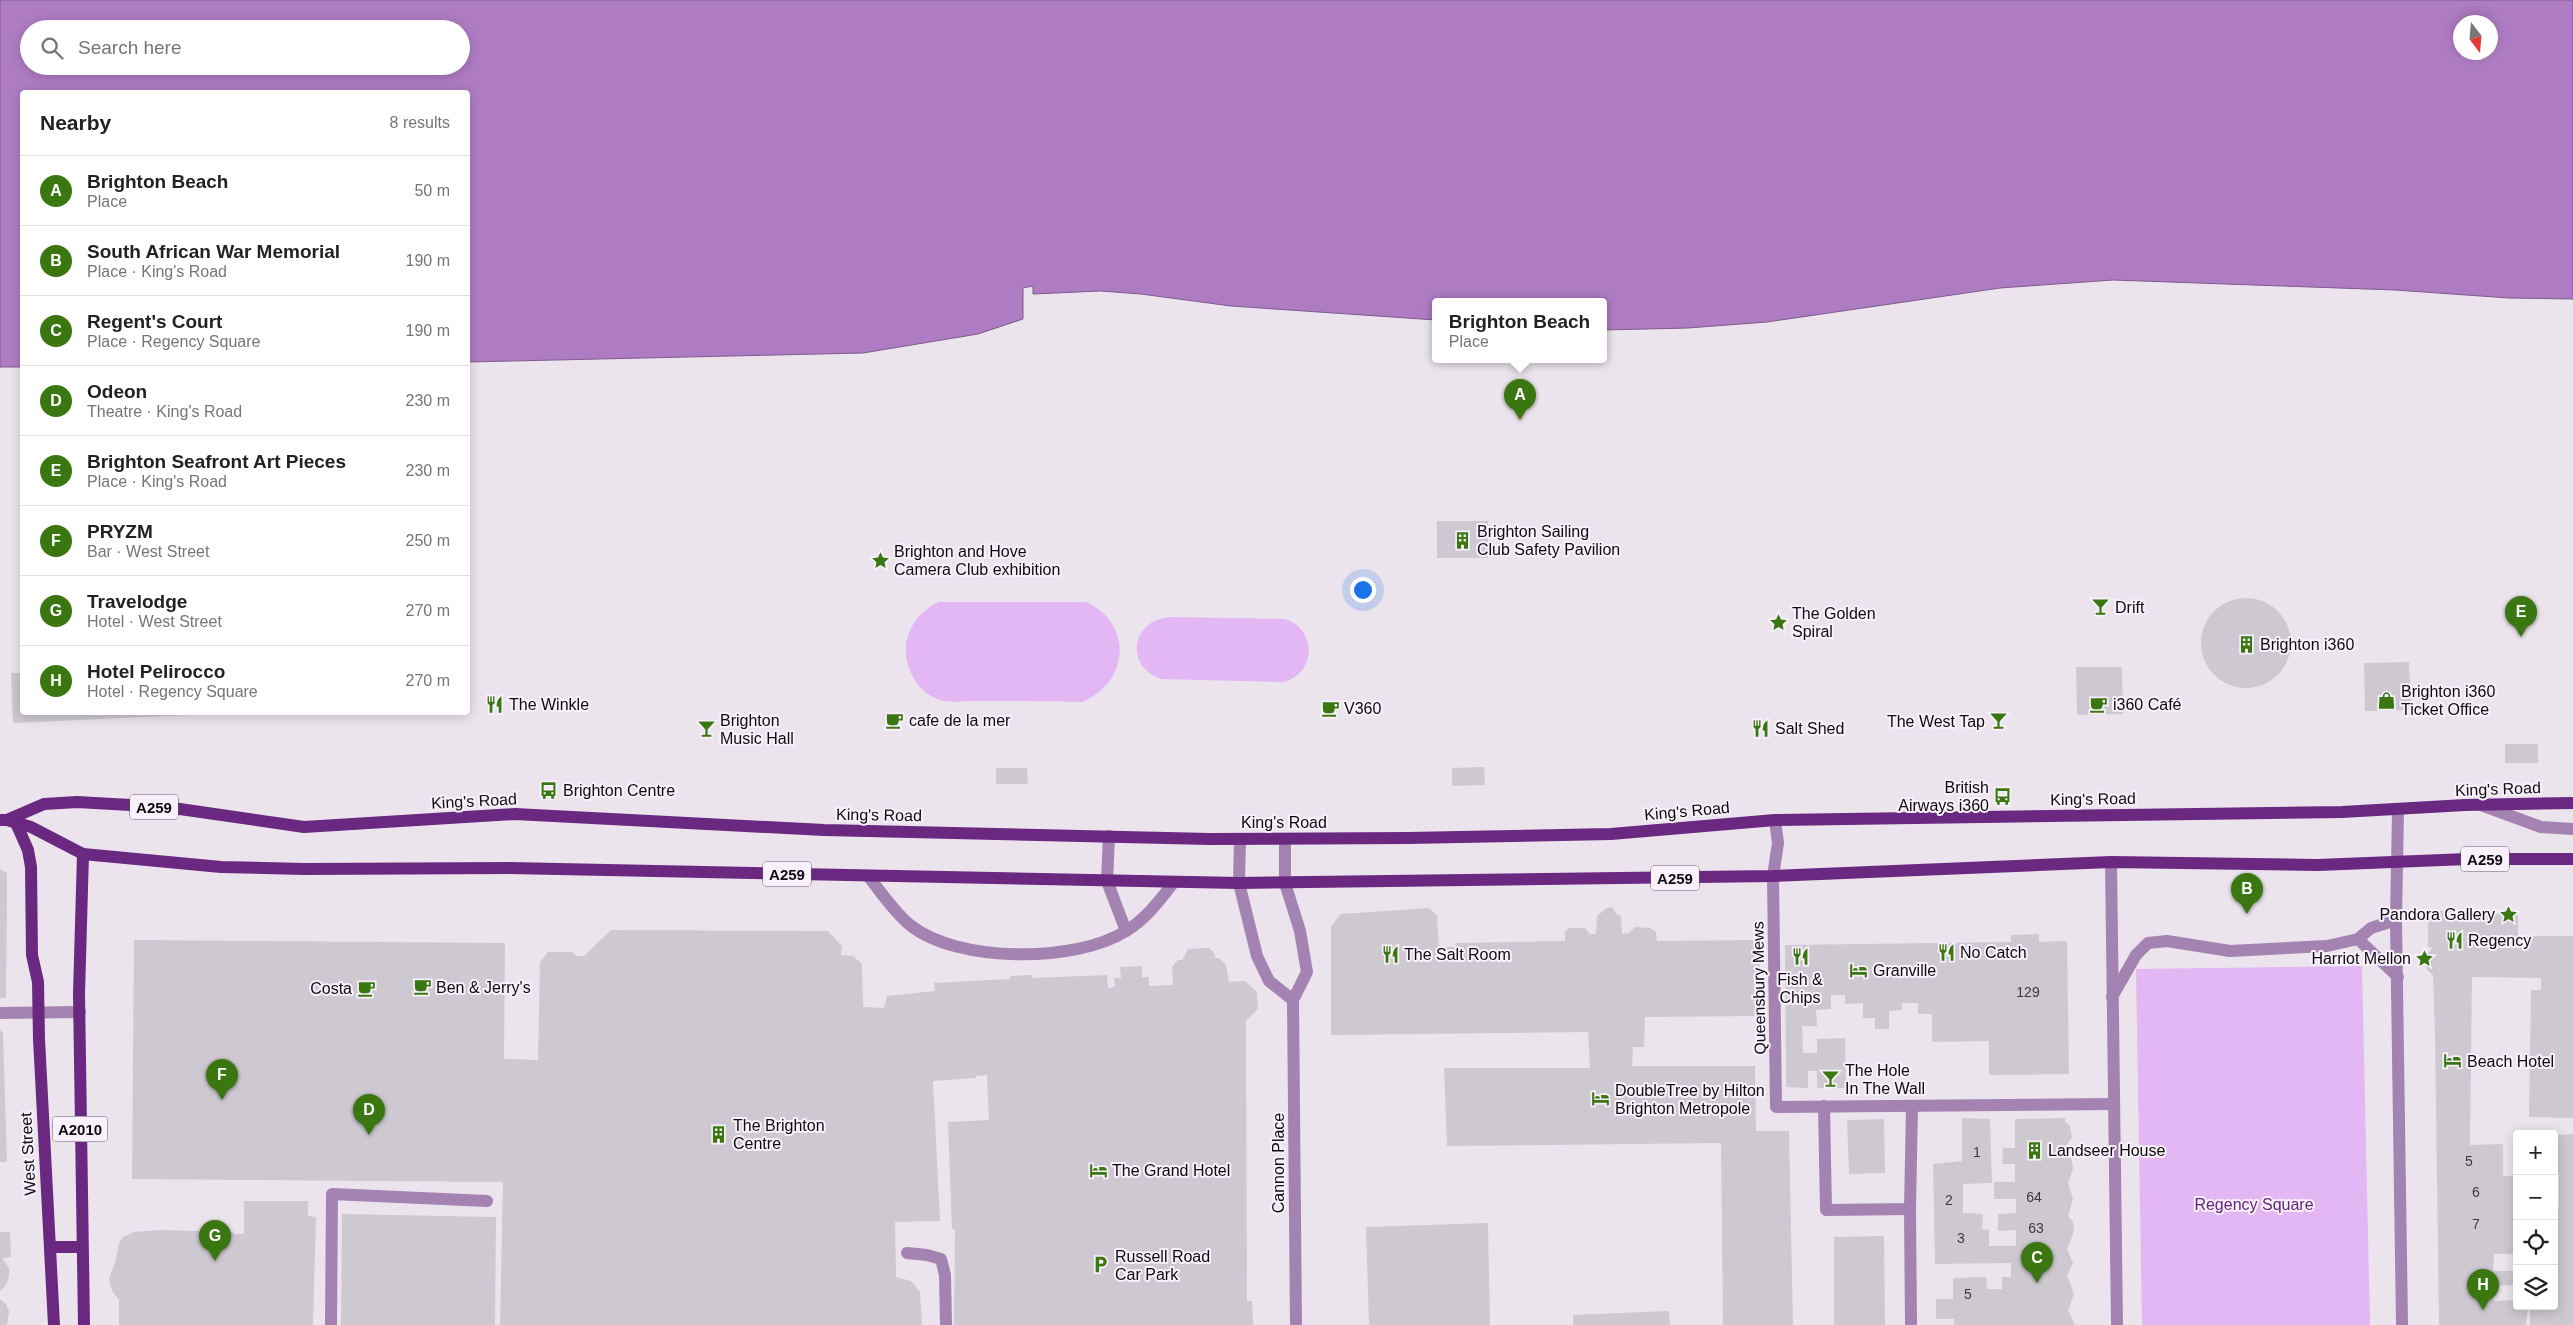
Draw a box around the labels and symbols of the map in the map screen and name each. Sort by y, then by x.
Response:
north arrow [2453,15,2498,60]
pin: A [1504,379,1536,420]
place label: Brighton Sailing Club Safety Pavilion [1477,523,1620,558]
building icon: Brighton Sailing Club Safety Pavilion [1453,530,1473,550]
place label: Brighton and Hove Camera Club exhibition [894,543,1060,578]
place icon: Brighton and Hove Camera Club exhibition [870,550,890,570]
your location [1350,577,1376,603]
pin: E [2505,596,2537,637]
bar icon: Drift [2091,597,2111,617]
place label: Drift [2115,599,2145,616]
place label: The Golden Spiral [1792,605,1876,640]
place icon: The Golden Spiral [1768,612,1788,632]
building icon: Brighton i360 [2236,634,2256,654]
place label: Brighton i360 [2260,636,2354,653]
place label: Brighton i360 Ticket Office [2401,683,2495,718]
shop icon: Brighton i360 Ticket Office [2377,690,2397,710]
restaurant icon: The Winkle [485,694,505,714]
cafe icon: i360 Café [2089,694,2109,714]
place label: The Winkle [509,696,589,713]
place label: i360 Café [2113,696,2182,713]
cafe icon: V360 [1320,698,1340,718]
place label: V360 [1344,700,1381,717]
cafe icon: cafe de la mer [885,710,905,730]
bar icon: The West Tap [1989,711,2009,731]
place label: Brighton Music Hall [720,712,794,747]
place label: cafe de la mer [909,712,1011,729]
place label: The West Tap [1887,713,1985,730]
restaurant icon: Salt Shed [1751,718,1771,738]
bar icon: Brighton Music Hall [696,719,716,739]
place label: Salt Shed [1775,720,1844,737]
place label: British Airways i360 [1898,779,1989,814]
street label: King's Road [2455,779,2541,799]
bus stop icon: Brighton Centre [539,780,559,800]
place label: Brighton Centre [563,782,675,799]
bus stop icon: British Airways i360 [1993,786,2013,806]
street label: King's Road [431,790,517,812]
street label: King's Road [2050,790,2136,808]
road number: A259 [130,794,178,820]
street label: King's Road [1644,799,1730,823]
street label: King's Road [836,806,922,824]
street label: King's Road [1241,814,1327,831]
road number: A259 [2461,846,2509,872]
road number: A259 [763,862,811,886]
road number: A259 [1651,866,1699,890]
pin: B [2231,873,2263,914]
place icon: Pandora Gallery [2499,904,2519,924]
place label: Pandora Gallery [2379,906,2495,923]
street label: Queensbury Mews [1749,921,1769,1055]
restaurant icon: Regency [2444,930,2464,950]
place label: Regency [2468,932,2531,949]
restaurant icon: No Catch [1936,942,1956,962]
restaurant icon: The Salt Room [1380,944,1400,964]
place label: No Catch [1960,944,2027,961]
place label: The Salt Room [1404,946,1511,963]
restaurant icon: Fish & Chips [1790,947,1810,967]
place icon: Harriot Mellon [2415,948,2435,968]
place label: Harriot Mellon [2311,950,2411,967]
hotel icon: Granville [1849,960,1869,980]
place label: Granville [1873,962,1936,979]
place label: Fish & Chips [1777,971,1823,1006]
cafe icon: Ben & Jerry's [412,977,432,997]
cafe icon: Costa [356,978,376,998]
place label: Ben & Jerry's [436,979,531,996]
place label: Costa [310,980,352,997]
house number: 129 [2016,984,2040,1000]
hotel icon: Beach Hotel [2443,1051,2463,1071]
place label: Beach Hotel [2467,1053,2554,1070]
pin: F [206,1059,238,1100]
place label: The Hole In The Wall [1845,1062,1925,1097]
bar icon: The Hole In The Wall [1821,1069,1841,1089]
place label: DoubleTree by Hilton Brighton Metropole [1615,1082,1765,1117]
hotel icon: DoubleTree by Hilton Brighton Metropole [1591,1089,1611,1109]
pin: D [353,1094,385,1135]
street label: West Street [17,1111,39,1196]
street label: Cannon Place [1270,1113,1287,1213]
road number: A2010 [52,1116,108,1142]
place label: The Brighton Centre [733,1117,825,1152]
building icon: The Brighton Centre [709,1124,729,1144]
building icon: Landseer House [2024,1140,2044,1160]
place label: Landseer House [2048,1142,2166,1159]
house number: 1 [1973,1144,1981,1160]
house number: 5 [2465,1153,2473,1169]
hotel icon: The Grand Hotel [1088,1160,1108,1180]
place label: The Grand Hotel [1112,1162,1230,1179]
house number: 6 [2472,1184,2480,1200]
house number: 64 [2026,1189,2042,1205]
house number: 2 [1945,1192,1953,1208]
park label: Regency Square [2194,1196,2314,1213]
house number: 7 [2472,1216,2480,1232]
pin: G [199,1220,231,1261]
house number: 63 [2028,1220,2044,1236]
house number: 3 [1957,1230,1965,1246]
pin: C [2021,1242,2053,1283]
place label: Russell Road Car Park [1115,1248,1210,1283]
parking icon: Russell Road Car Park [1091,1255,1111,1275]
pin: H [2467,1269,2499,1310]
house number: 5 [1964,1286,1972,1302]

